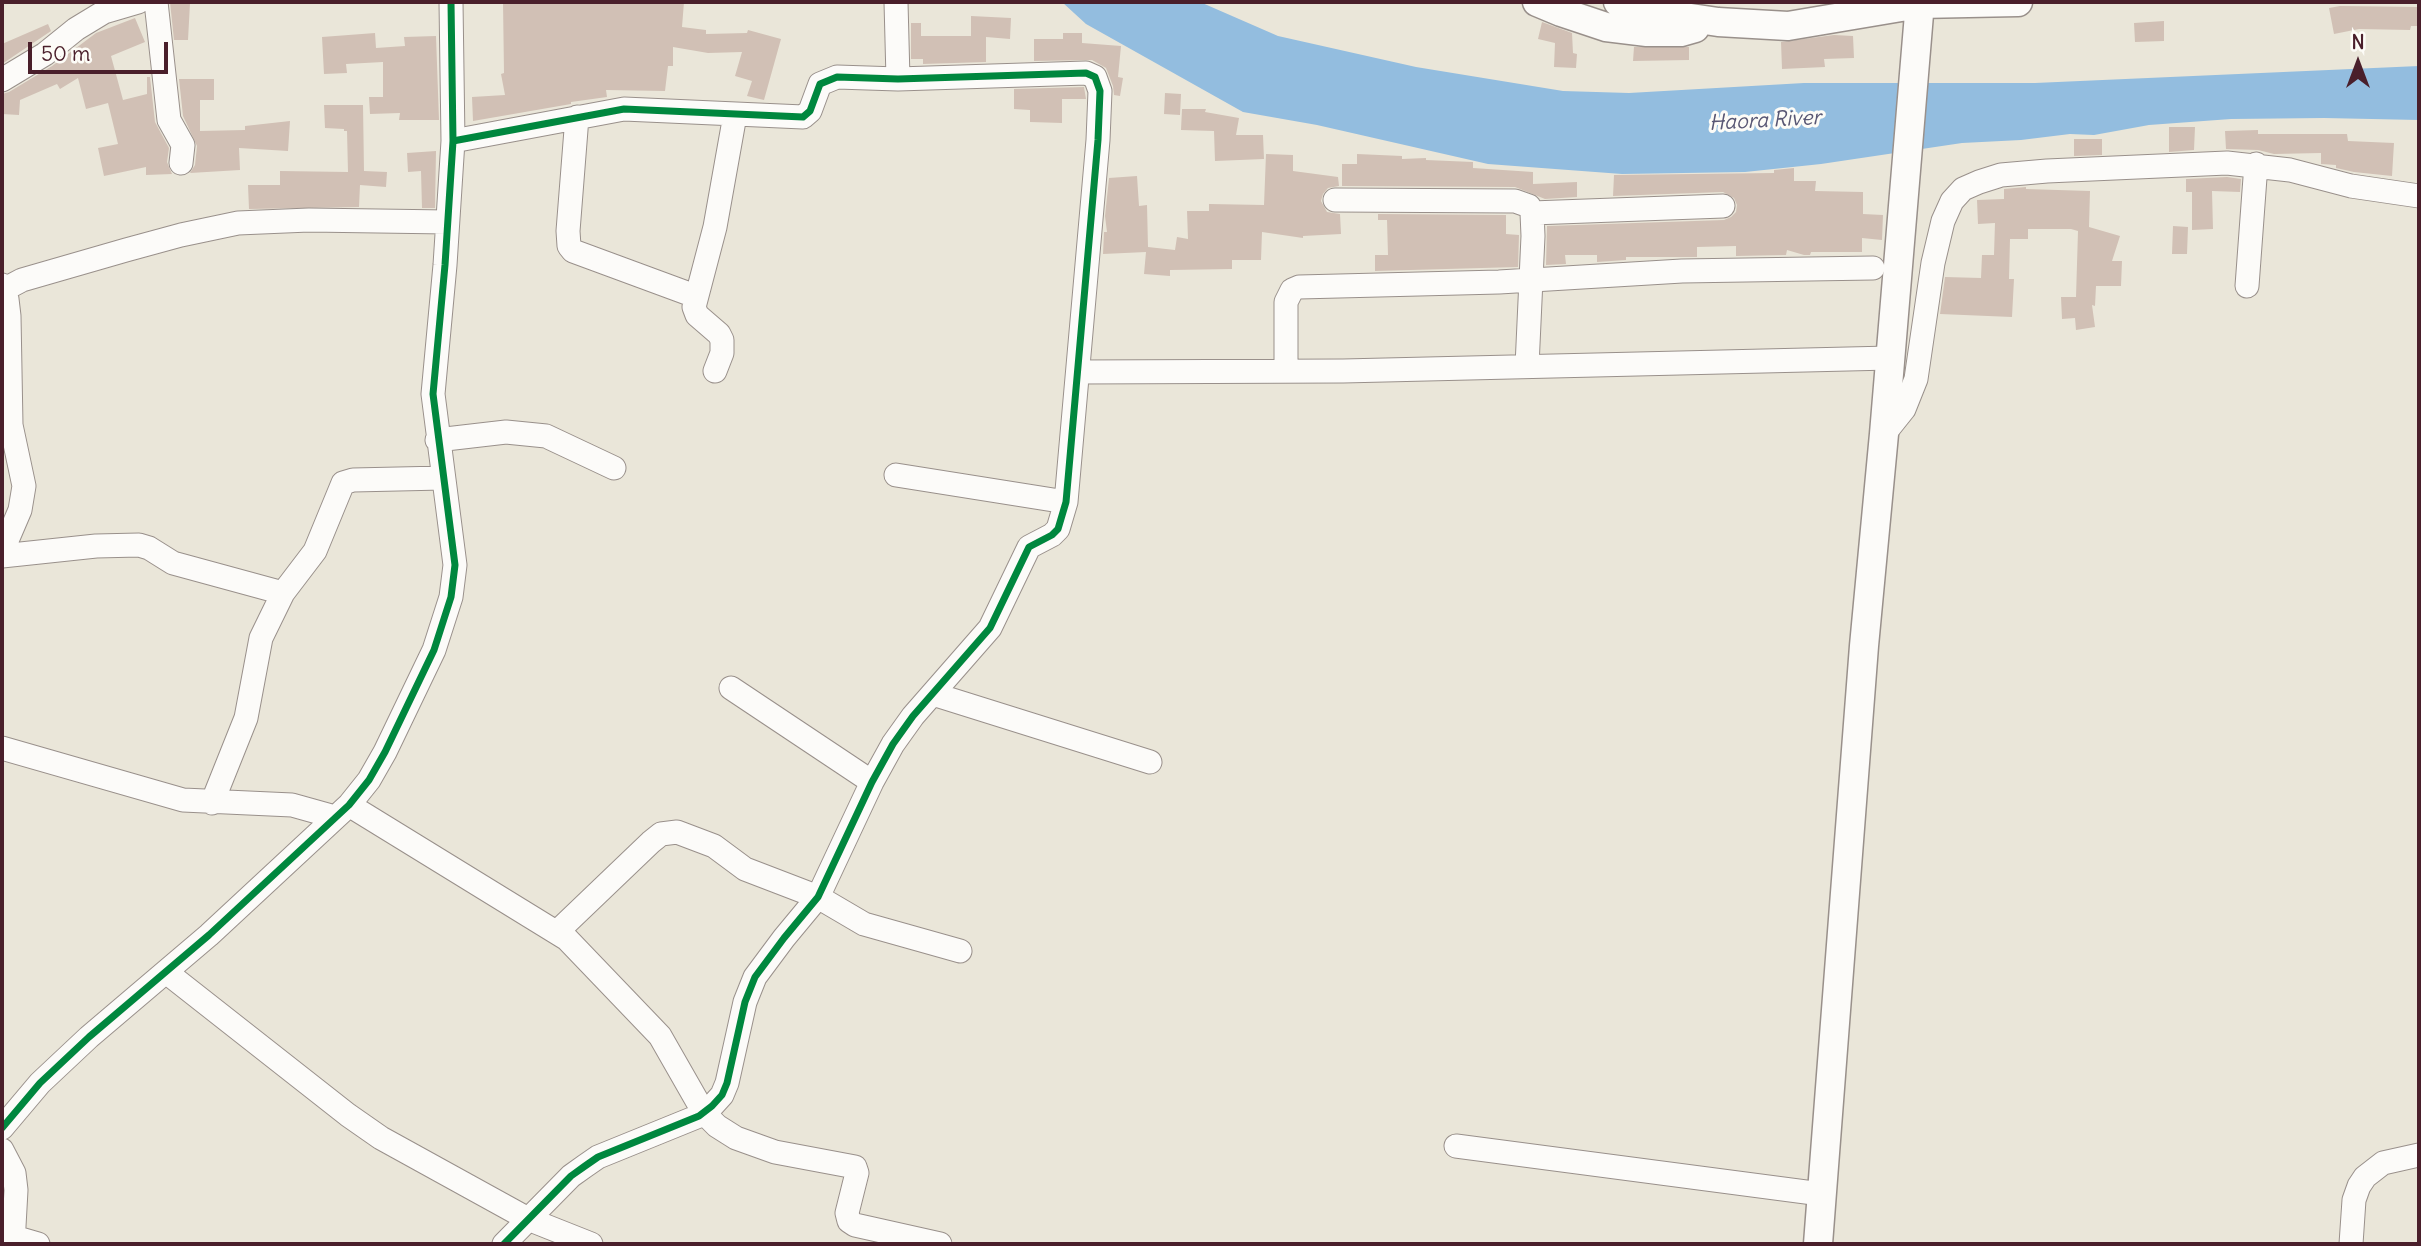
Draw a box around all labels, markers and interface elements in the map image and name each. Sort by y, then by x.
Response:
scale bar [32,28,172,72]
north arrow [2323,28,2393,98]
text: N [2351,30,2365,54]
text: 50 m [41,40,90,67]
water label: Haora River [1708,105,1822,137]

